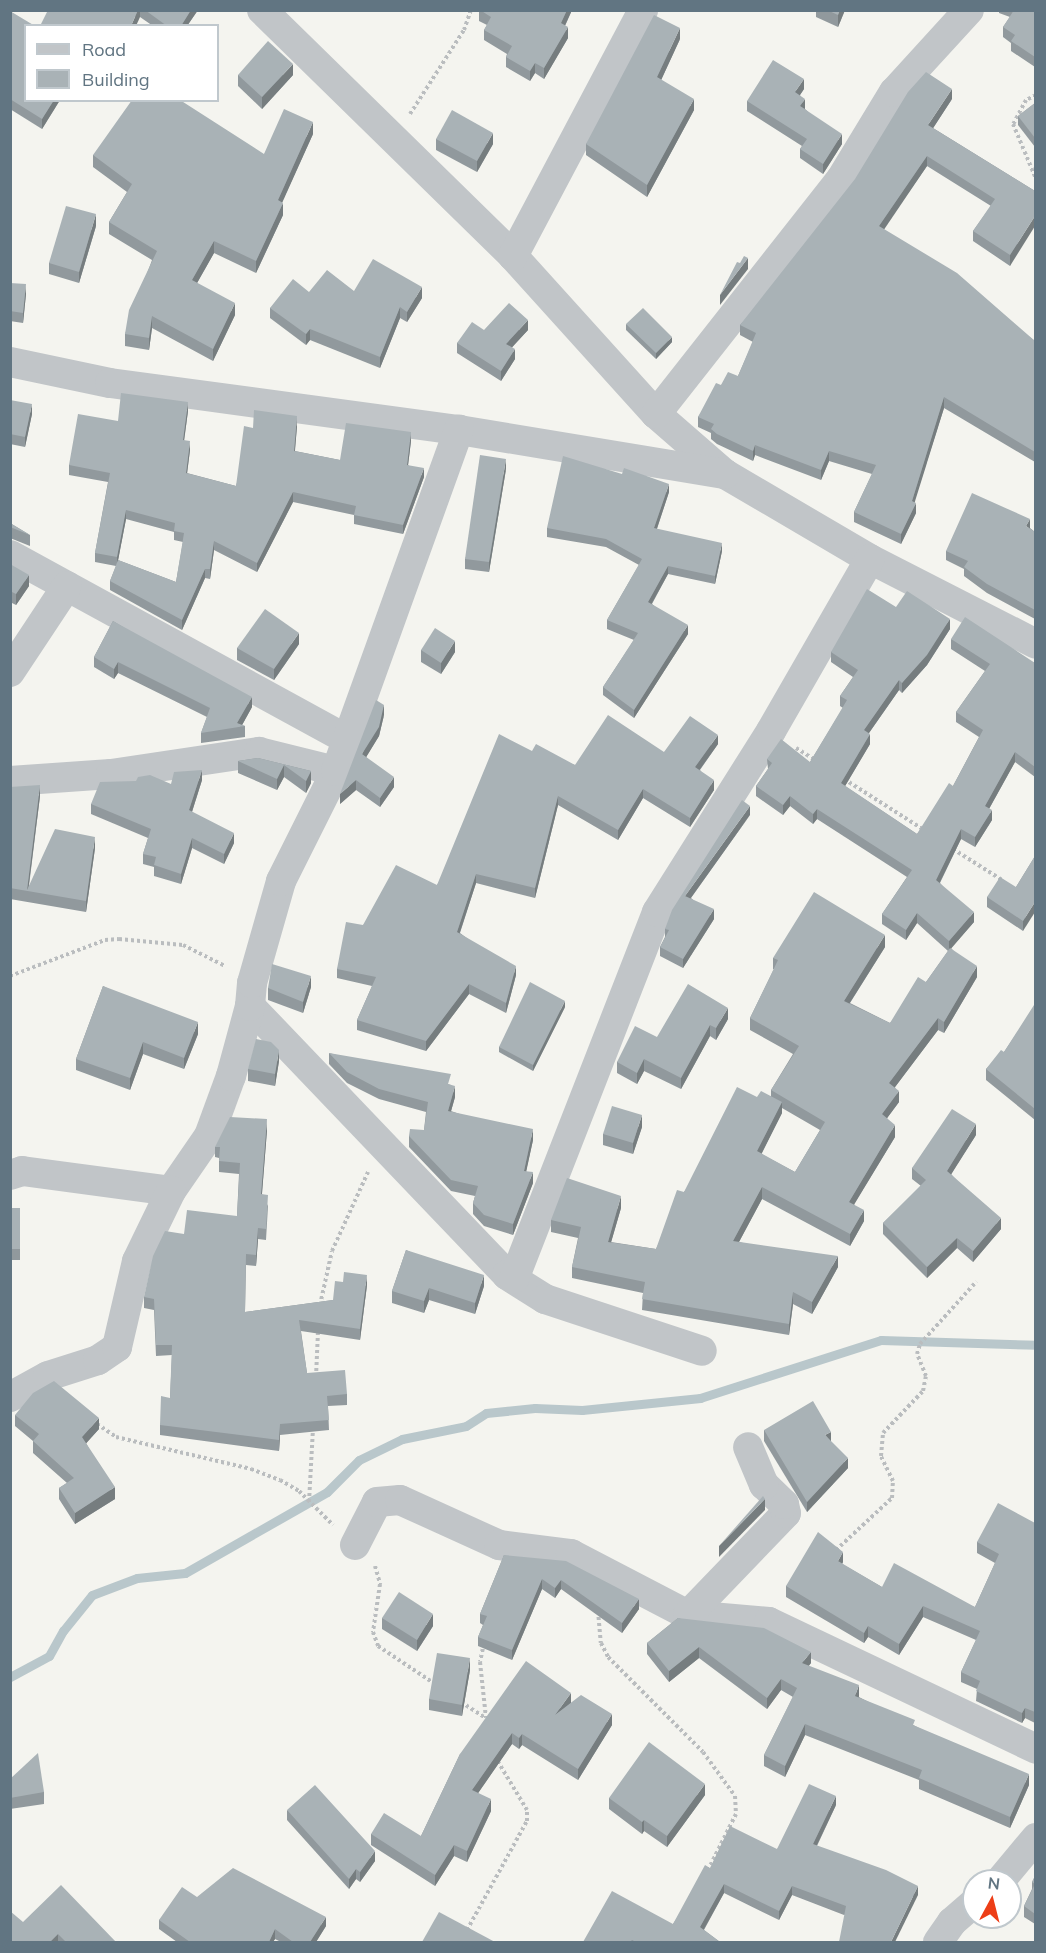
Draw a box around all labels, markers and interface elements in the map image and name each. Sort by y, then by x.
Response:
legend [24,24,219,102]
text: Road [82,38,126,61]
text: Building [82,68,150,91]
north arrow [962,1869,1022,1929]
text: N [987,1872,1001,1894]

